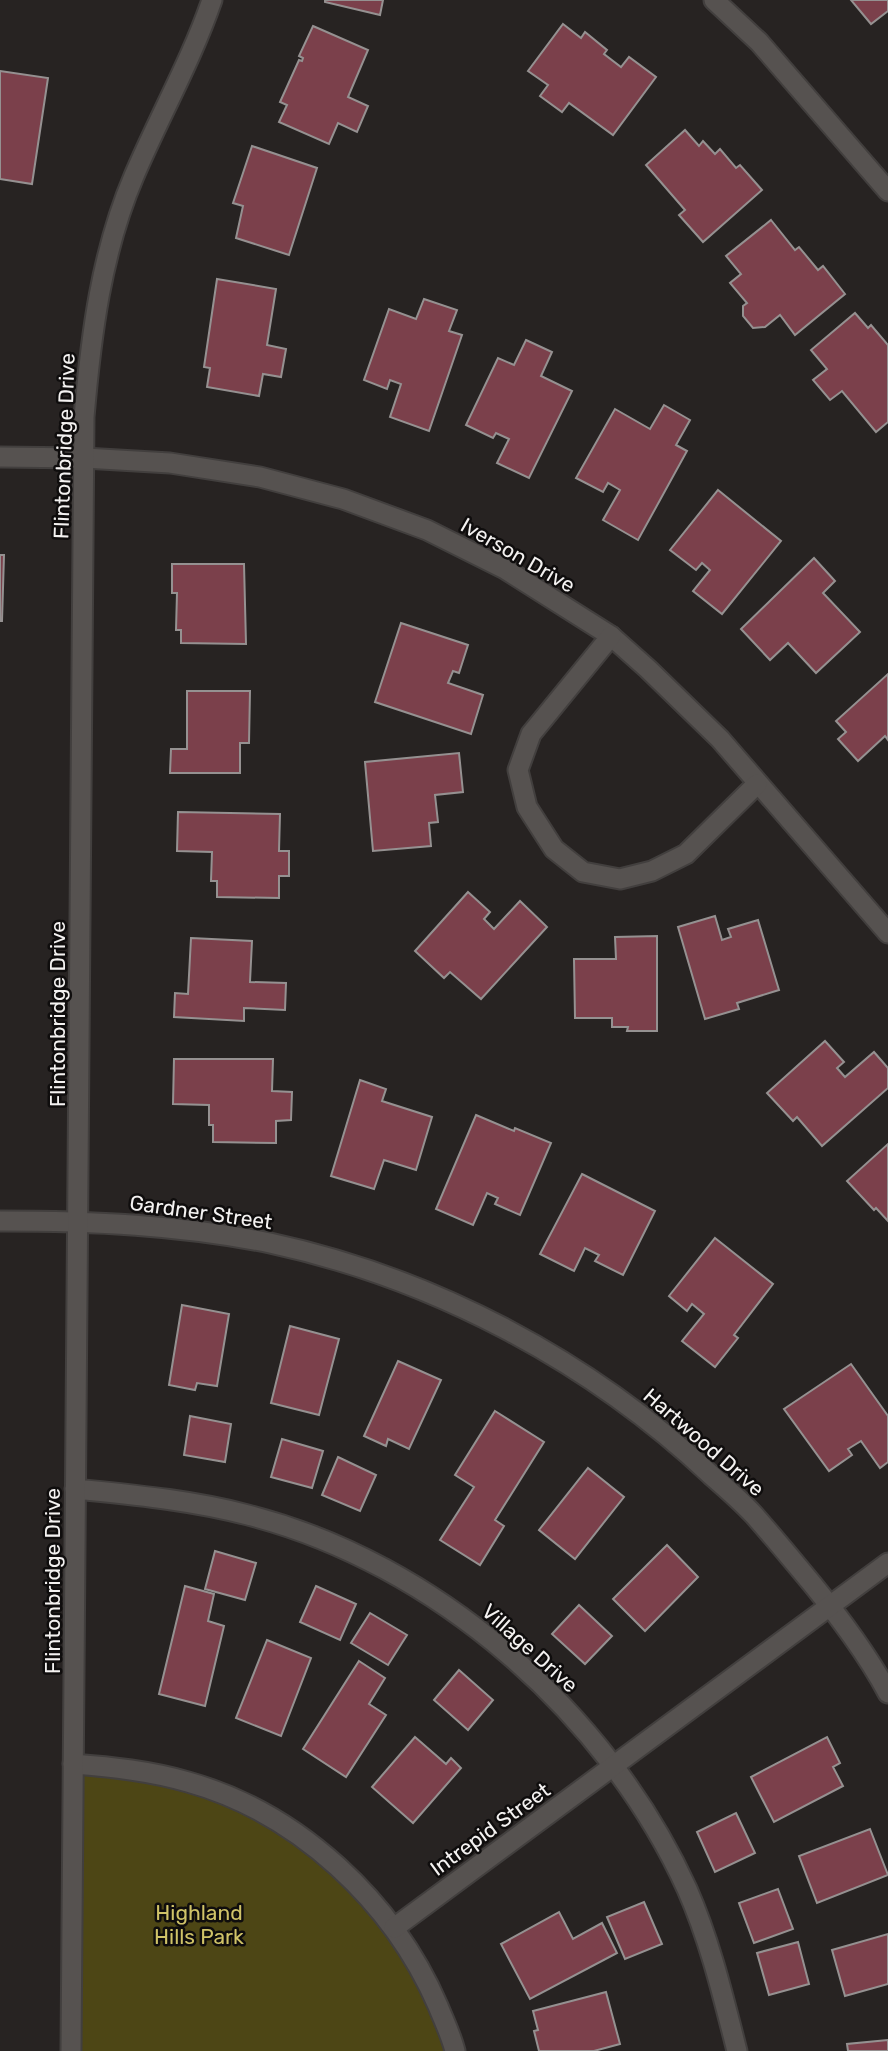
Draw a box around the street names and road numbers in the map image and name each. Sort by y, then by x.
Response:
street label: Flintonbridge Drive [48,353,80,539]
street label: Iverson Drive [456,512,580,598]
street label: Flintonbridge Drive [45,921,70,1107]
street label: Gardner Street [128,1190,274,1234]
street label: Hartwood Drive [639,1383,769,1501]
street label: Flintonbridge Drive [40,1488,65,1674]
street label: Village Drive [477,1598,583,1698]
street label: Intrepid Street [425,1777,555,1881]

